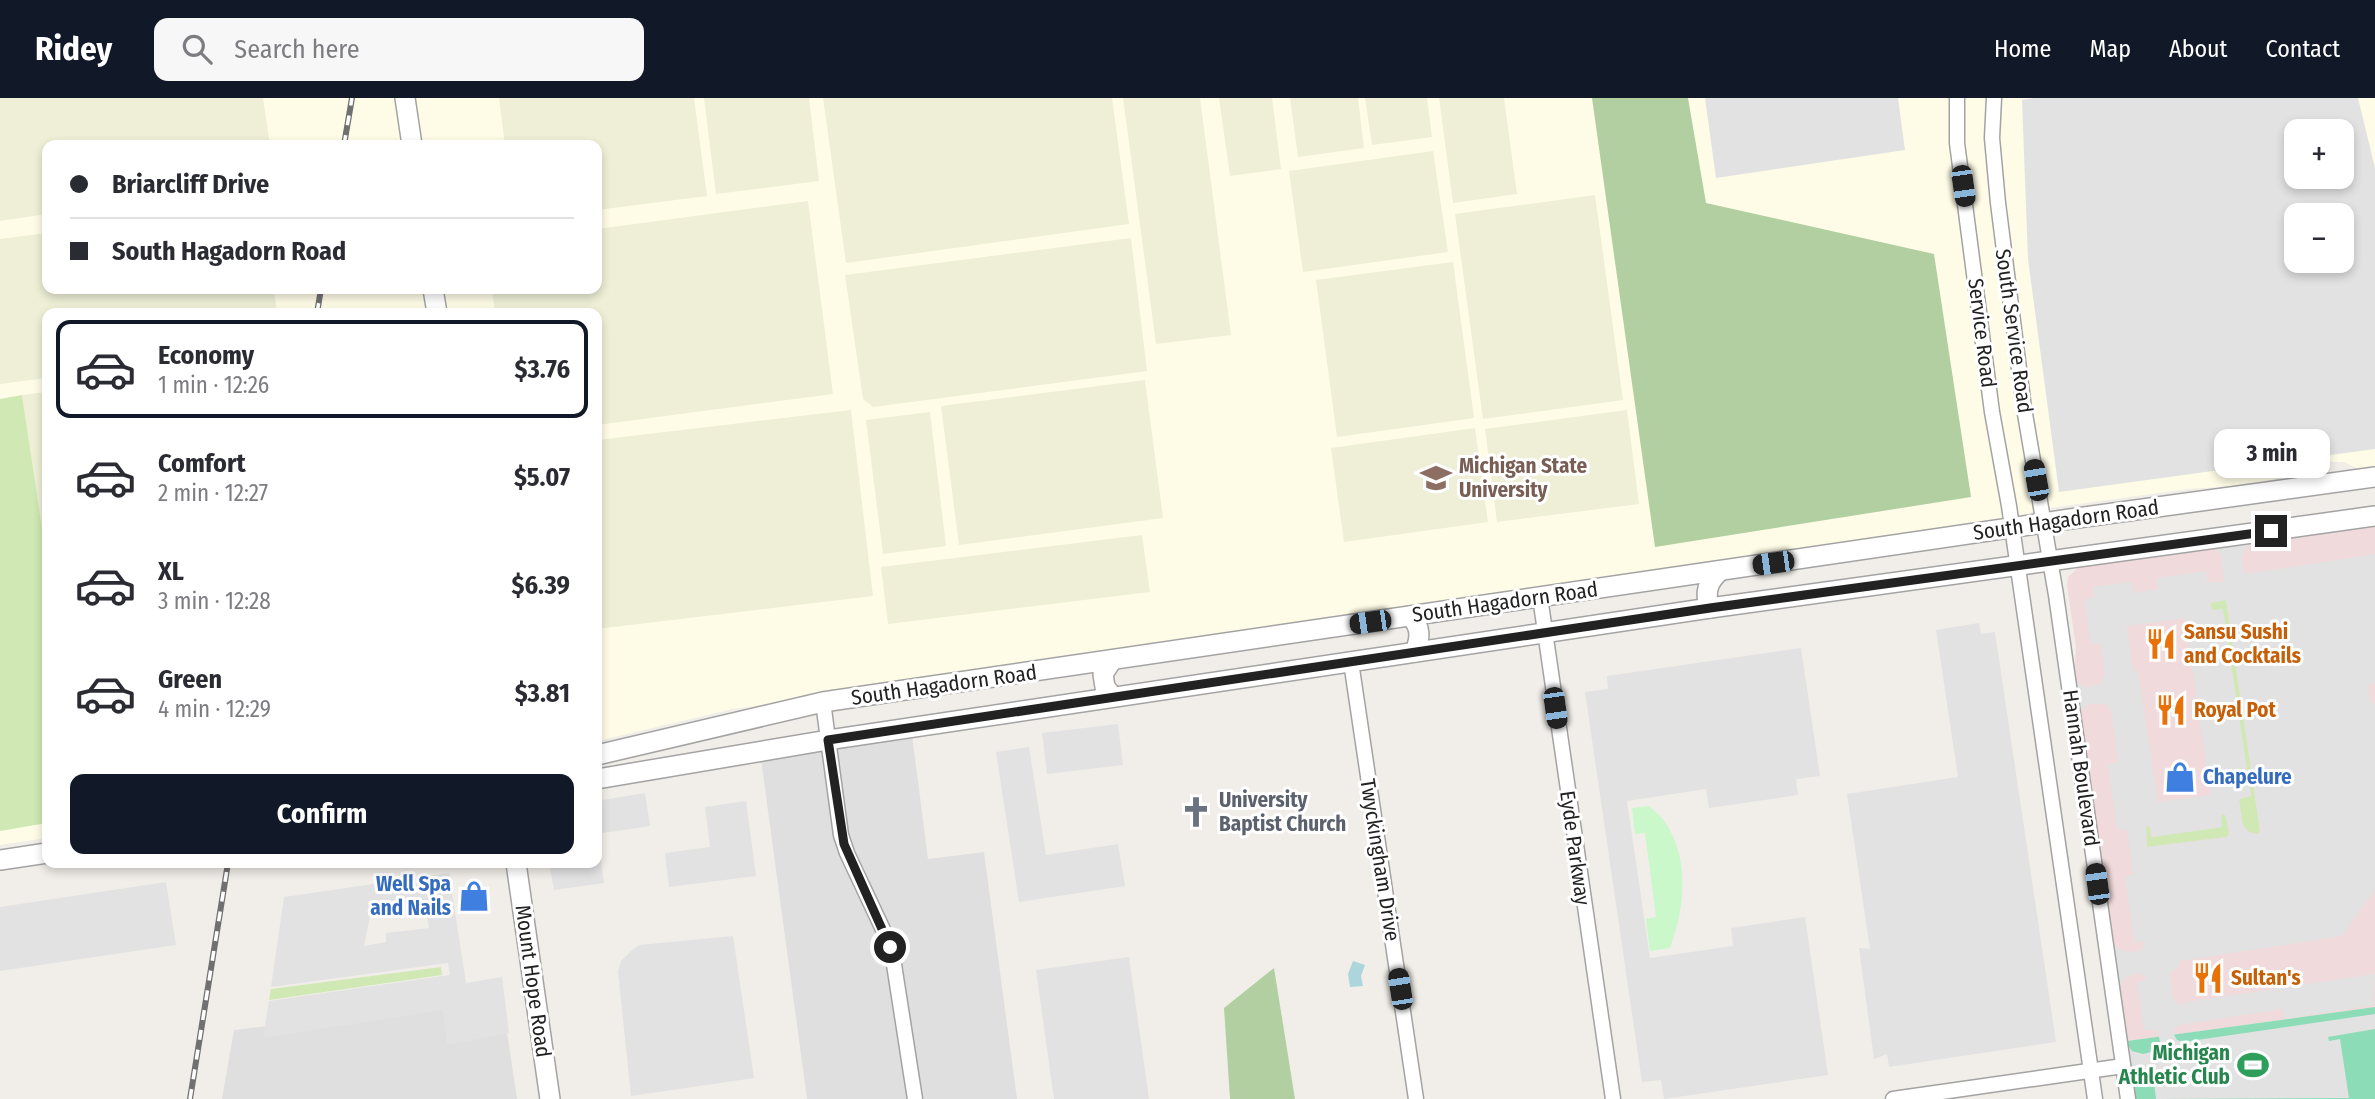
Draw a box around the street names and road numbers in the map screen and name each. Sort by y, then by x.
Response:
street label: South Service Road [1990,247,2038,415]
street label: Service Road [1962,277,2002,389]
street label: South Hagadorn Road [1972,494,2160,546]
street label: South Hagadorn Road [1411,576,1599,628]
street label: South Hagadorn Road [850,659,1038,711]
street label: Hannah Boulevard [2057,688,2105,848]
street label: Twyckingham Drive [1354,777,1406,943]
street label: Eyde Parkway [1554,789,1596,908]
street label: Mount Hope Road [509,903,557,1059]

